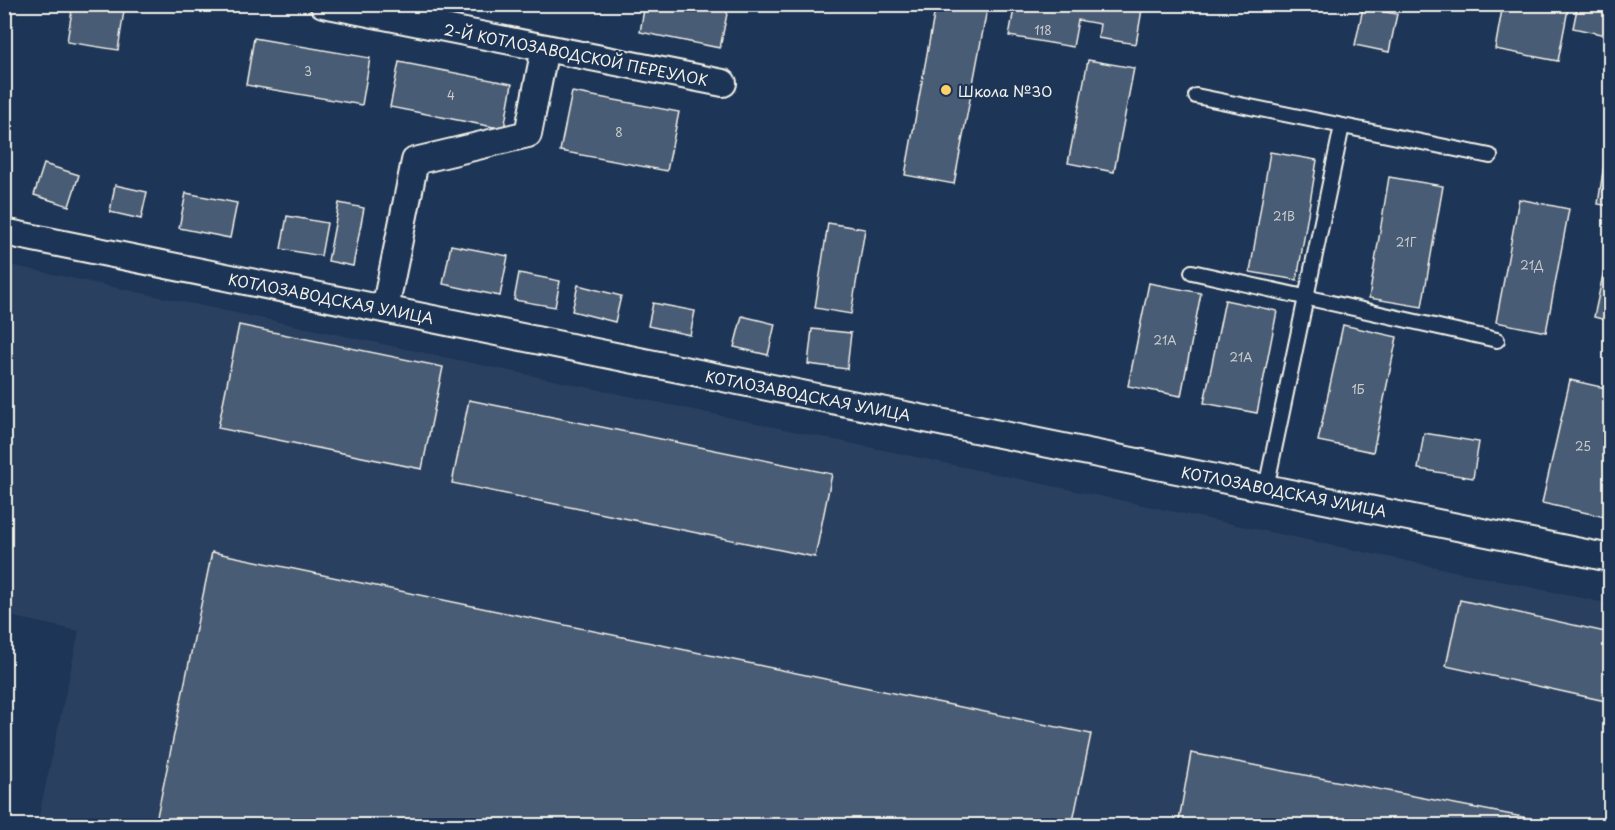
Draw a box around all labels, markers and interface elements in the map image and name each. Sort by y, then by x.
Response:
street label: 2-Й КОТЛОЗАВОДСКОЙ ПЕРЕУЛОК [442,17,710,91]
house number: 118 [1034,21,1052,39]
house number: 3 [304,62,312,80]
place label: Школа №30 [958,79,1052,102]
marker: Школа №30 [939,83,953,97]
house number: 4 [447,86,455,104]
house number: 8 [615,123,623,141]
house number: 21В [1273,207,1295,225]
house number: 21Г [1396,233,1417,251]
house number: 21Д [1520,256,1544,274]
street label: КОТЛОЗАВОДСКАЯ УЛИЦА [226,267,436,329]
house number: 21А [1153,331,1177,349]
house number: 21А [1229,348,1253,366]
street label: КОТЛОЗАВОДСКАЯ УЛИЦА [703,364,913,426]
house number: 1Б [1351,380,1365,398]
house number: 25 [1575,437,1591,455]
street label: КОТЛОЗАВОДСКАЯ УЛИЦА [1179,460,1389,522]

